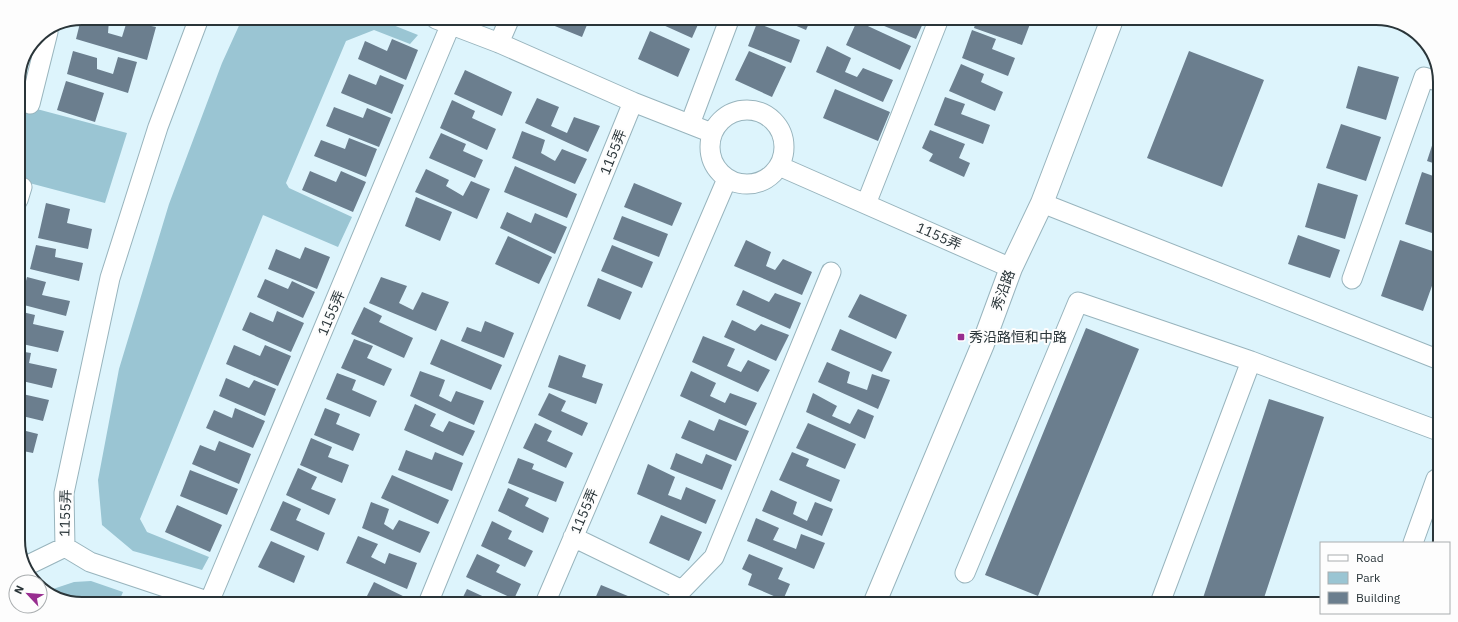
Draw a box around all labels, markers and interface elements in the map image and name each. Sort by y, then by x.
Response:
street label: 1155弄 [596,127,630,177]
street label: 1155弄 [914,218,964,254]
street label: 秀沿路 [987,267,1019,313]
street label: 1155弄 [313,288,349,338]
place label: 秀沿路恒和中路 [969,328,1067,346]
marker: 秀沿路恒和中路 [956,332,966,342]
street label: 1155弄 [566,486,602,536]
street label: 1155弄 [55,489,75,537]
legend [1320,542,1450,614]
text: Road [1356,550,1384,565]
text: Park [1356,570,1381,585]
north arrow [8,574,48,614]
text: N [11,583,27,596]
text: Building [1356,590,1401,605]

